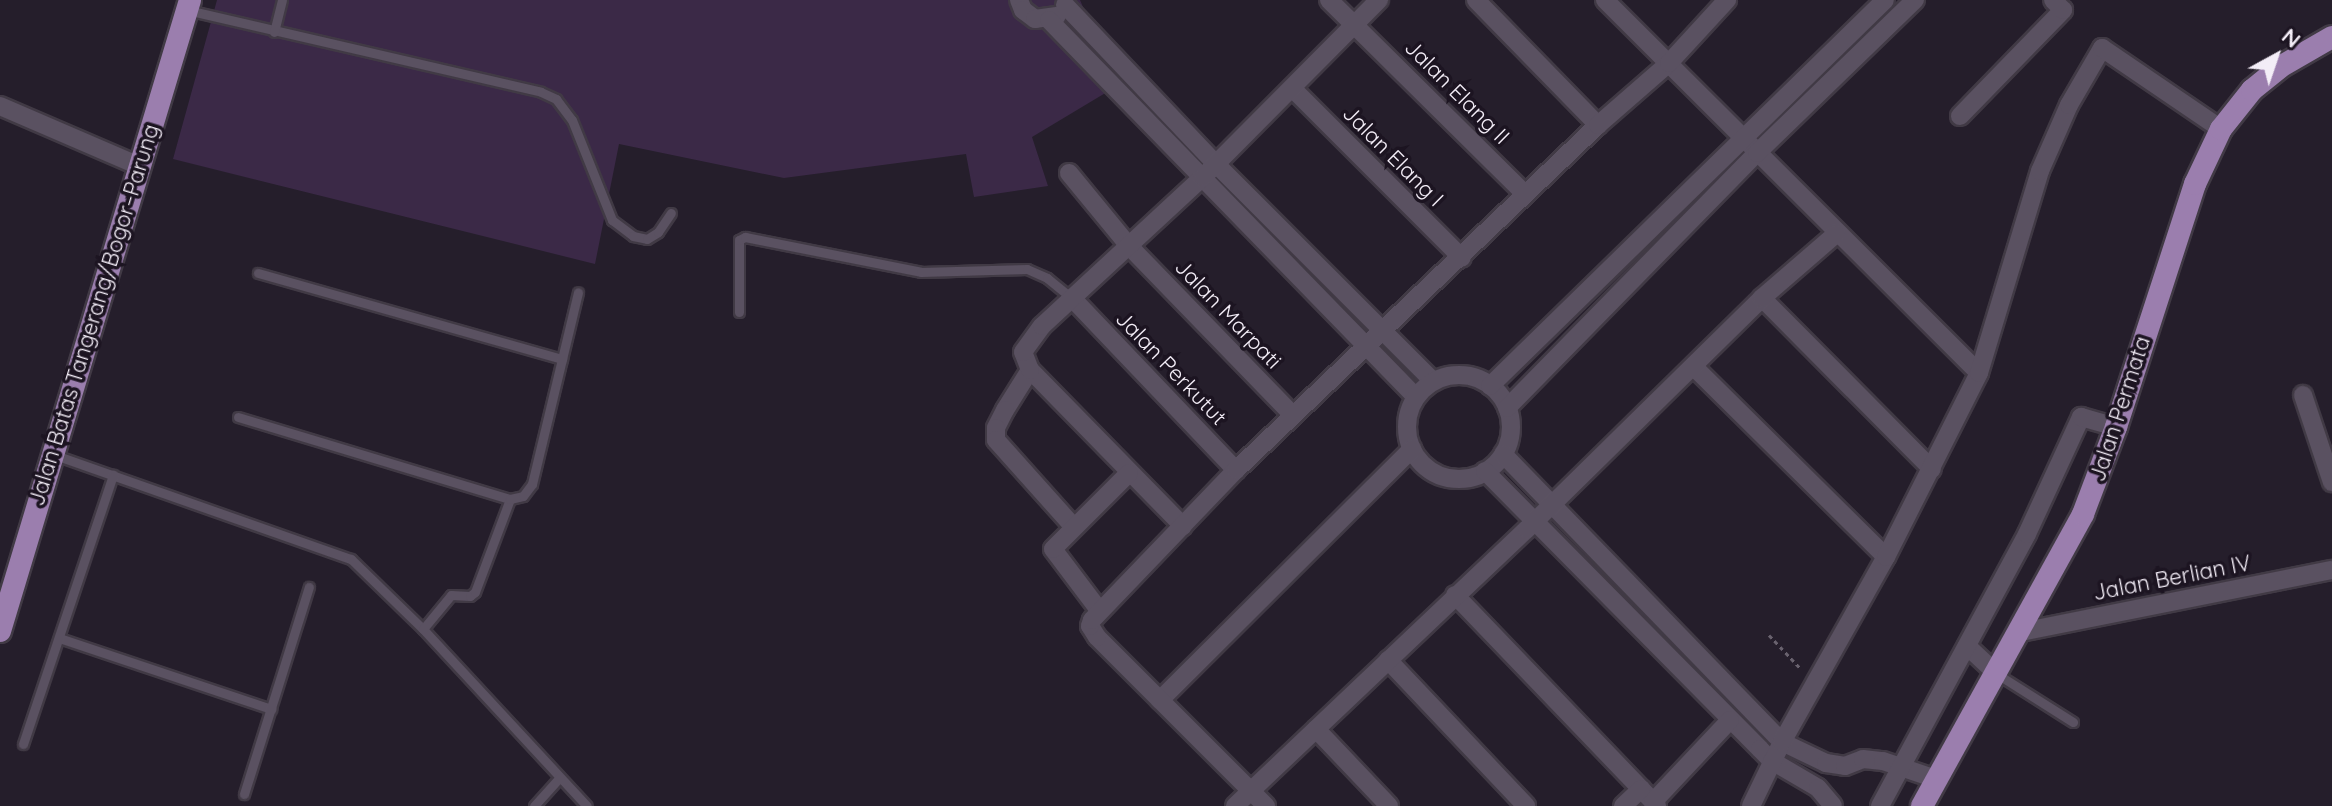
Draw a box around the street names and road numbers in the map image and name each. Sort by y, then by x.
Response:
street label: Jalan Elang II [1399,34,1515,150]
street label: Jalan Elang I [1337,100,1449,212]
street label: Jalan Batas Tangerang/Bogor–Parung [23,121,165,509]
street label: Jalan Marpati [1169,254,1287,374]
street label: Jalan Perkutut [1110,305,1232,431]
street label: Jalan Permata [2084,333,2156,485]
street label: Jalan Berlian IV [2091,550,2253,606]

